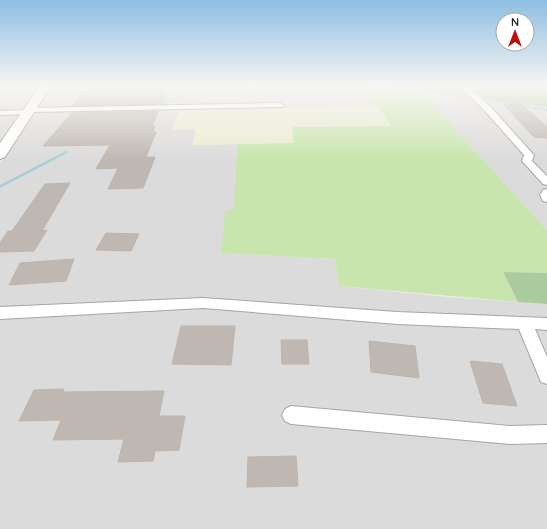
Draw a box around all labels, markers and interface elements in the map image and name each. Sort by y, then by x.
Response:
north arrow [495,12,535,52]
text: N [511,15,519,29]

